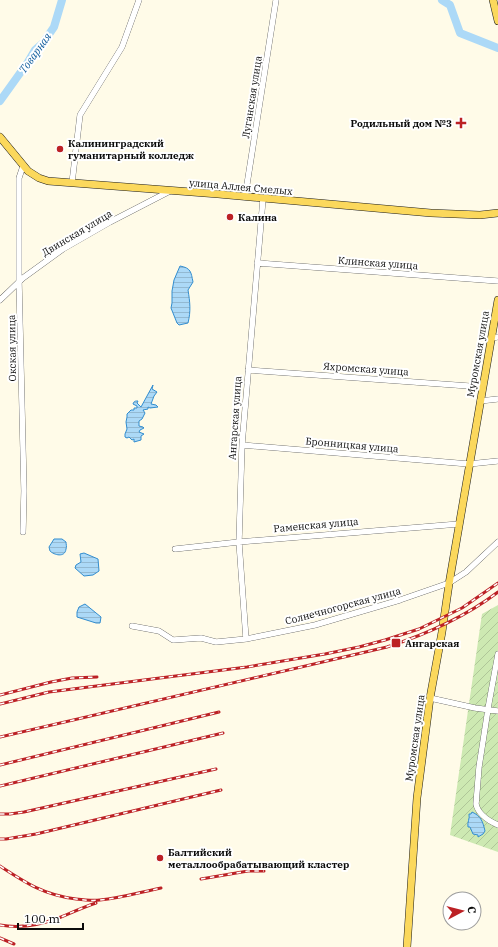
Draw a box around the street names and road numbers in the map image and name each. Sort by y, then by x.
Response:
street label: Луганская улица [239,54,265,139]
street label: улица Аллея Смелых [189,176,294,198]
street label: Двинская улица [39,207,115,259]
street label: Клинская улица [337,254,419,272]
street label: Муромская улица [464,309,492,398]
street label: Окская улица [5,314,19,382]
street label: Яхромская улица [323,360,410,379]
street label: Ангарская улица [226,375,244,460]
street label: Бронницкая улица [305,434,400,456]
street label: Раменская улица [273,515,360,535]
street label: Солнечногорская улица [284,584,403,628]
street label: Муромская улица [402,693,428,782]

